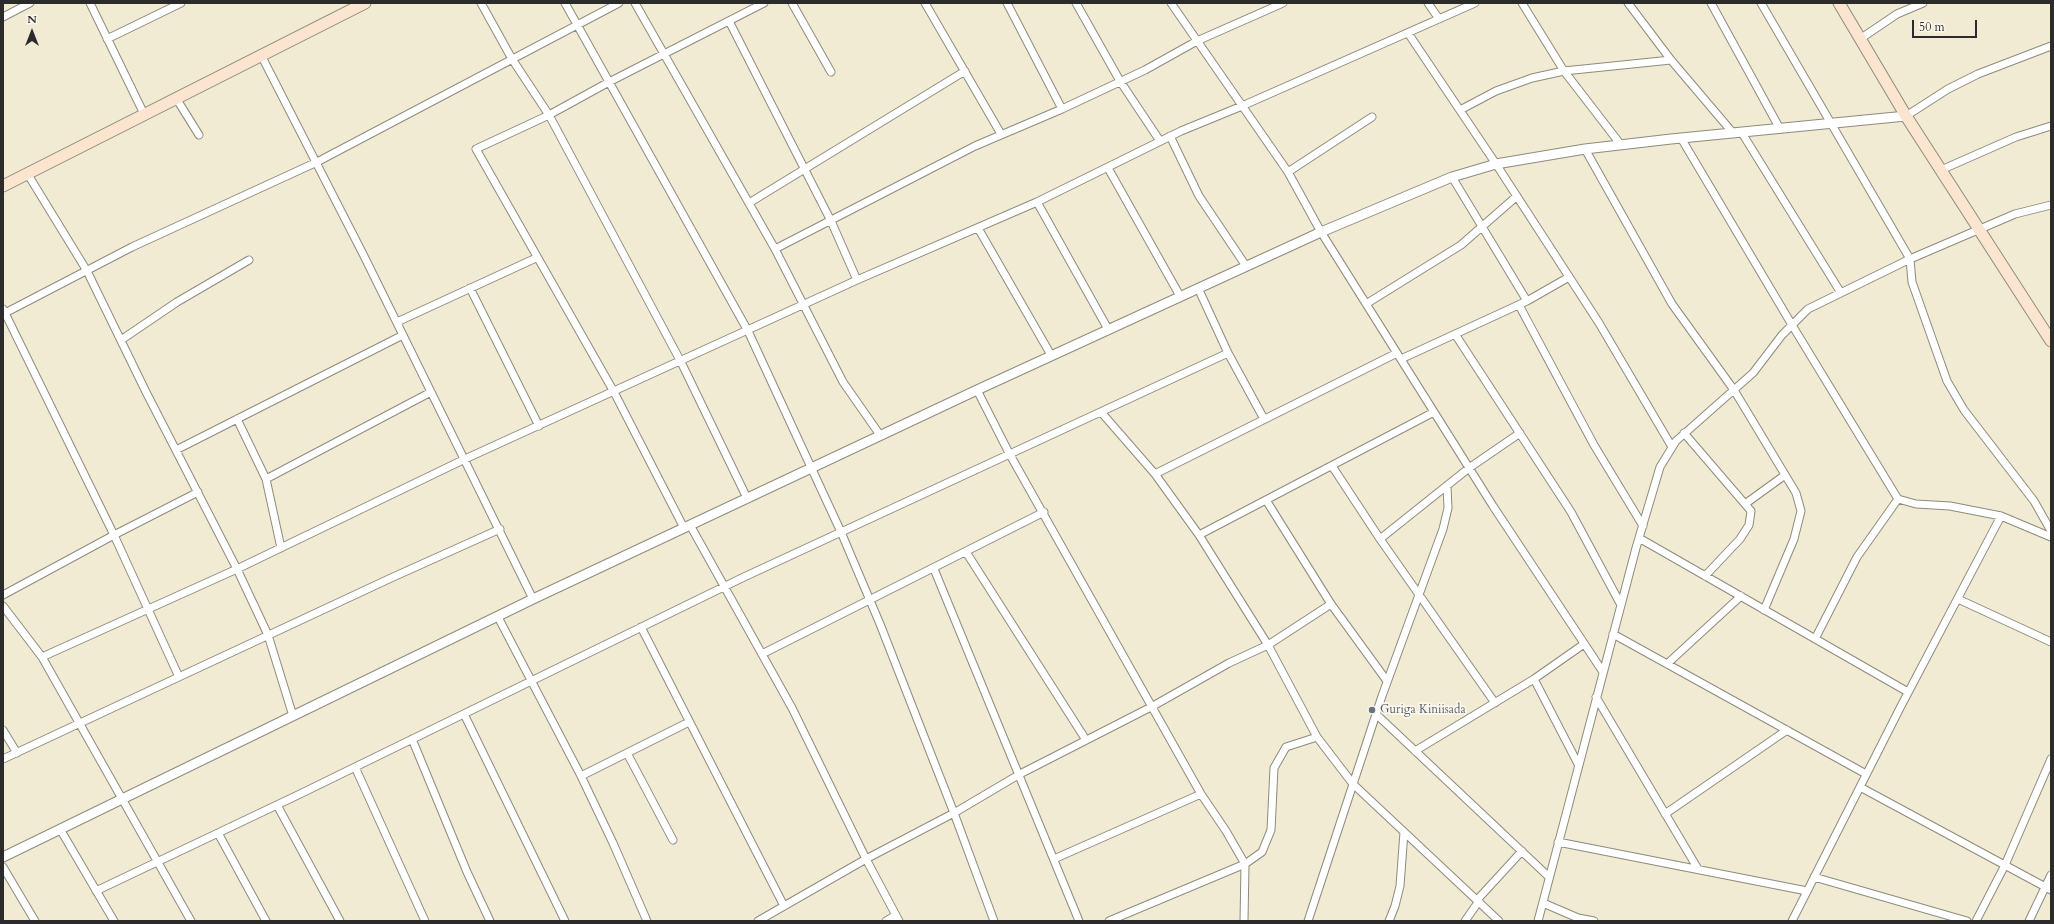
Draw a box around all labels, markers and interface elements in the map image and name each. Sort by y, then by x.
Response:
north arrow [12,12,52,52]
text: N [27,12,37,27]
scale bar [1914,12,1979,38]
text: 50 m [1919,19,1945,35]
place label: Guriga Kiniisada [1380,703,1466,717]
marker: Guriga Kiniisada [1367,705,1377,715]

